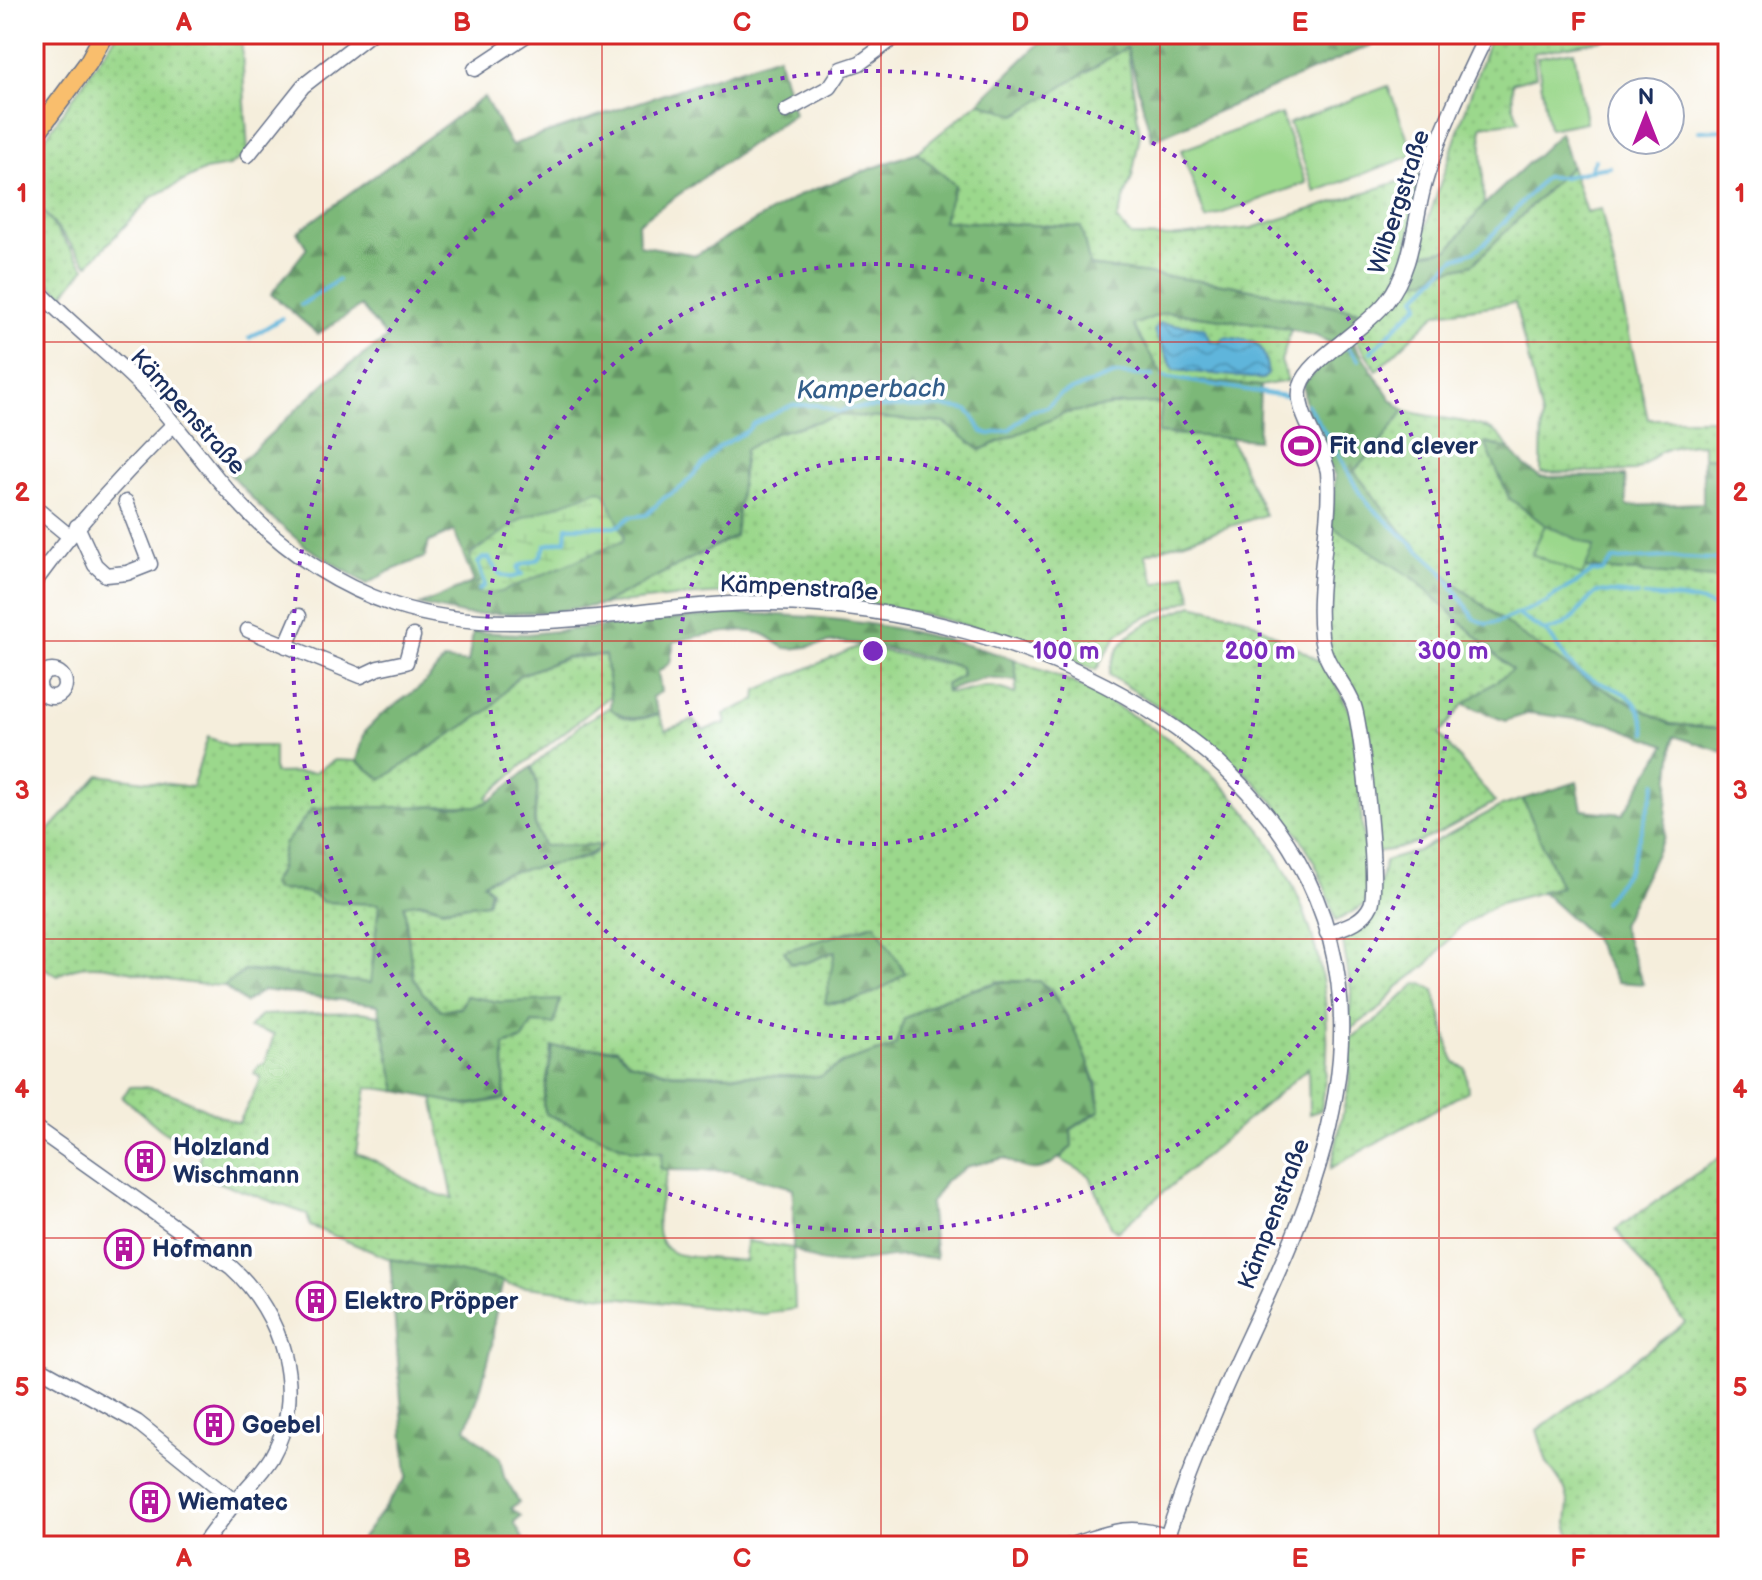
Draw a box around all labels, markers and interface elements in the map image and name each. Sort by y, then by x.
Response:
text: A [175,8,192,39]
text: B [453,8,471,39]
text: C [733,8,751,39]
text: D [1011,8,1029,39]
text: E [1292,8,1309,39]
text: F [1570,8,1586,39]
north arrow [1606,76,1686,156]
text: N [1638,84,1654,111]
street label: Wilbergstraße [1362,126,1436,278]
text: 1 [17,179,27,210]
text: 1 [1735,179,1745,210]
street label: Kämpenstraße [124,343,252,481]
water label: Kamperbach [796,373,946,407]
sports icon: Fit and clever [1280,425,1322,467]
place label: Fit and clever [1329,432,1478,461]
text: 2 [14,478,30,509]
text: 2 [1732,478,1748,509]
street label: Kämpenstraße [719,569,879,607]
centre of rings [859,637,887,665]
text: 100 m [1033,637,1099,666]
text: 200 m [1225,637,1295,666]
text: 300 m [1418,637,1488,666]
text: 3 [14,776,30,807]
text: 3 [1732,776,1748,807]
text: 4 [14,1075,30,1106]
text: 4 [1732,1075,1748,1106]
place label: Holzland Wischmann [173,1133,299,1190]
street label: Kämpenstraße [1232,1135,1316,1293]
building icon: Holzland Wischmann [124,1140,166,1182]
building icon: Hofmann [103,1228,145,1270]
place label: Hofmann [152,1235,253,1264]
building icon: Elektro Pröpper [295,1280,337,1322]
place label: Elektro Pröpper [344,1287,519,1316]
text: 5 [14,1373,30,1404]
text: 5 [1732,1373,1748,1404]
building icon: Goebel [193,1404,235,1446]
place label: Goebel [242,1411,321,1440]
building icon: Wiematec [129,1481,171,1523]
place label: Wiematec [178,1488,288,1517]
text: A [175,1544,192,1575]
text: B [453,1544,471,1575]
text: C [733,1544,751,1575]
text: D [1011,1544,1029,1575]
text: E [1292,1544,1309,1575]
text: F [1570,1544,1586,1575]

